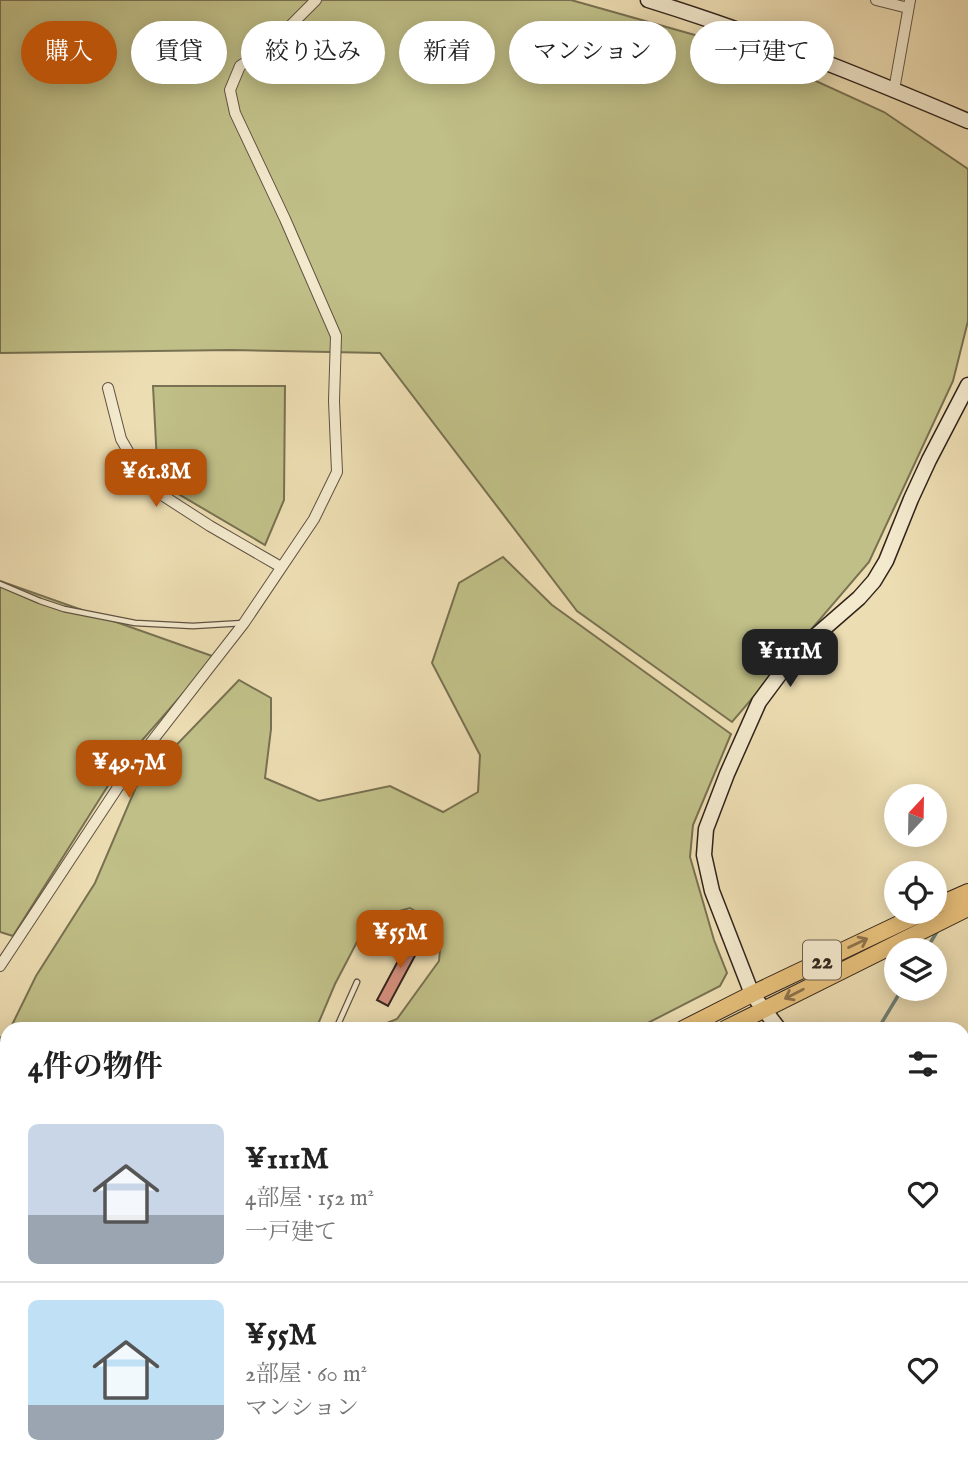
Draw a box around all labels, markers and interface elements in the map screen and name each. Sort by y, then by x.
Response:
chip: 購入 [21,21,117,84]
chip: 賃貸 [131,21,227,84]
chip: 絞り込み [241,21,385,84]
chip: 新着 [399,21,495,84]
chip: マンション [509,21,676,84]
chip: 一戸建て [690,21,834,84]
pin: ¥61.8M [99,449,213,509]
text: ¥61.8M [121,457,191,486]
pin: ¥111M [741,630,839,689]
text: ¥111M [758,637,822,666]
pin: ¥49.7M [72,740,186,800]
text: ¥49.7M [92,748,166,777]
north arrow [884,784,947,847]
map controls [884,784,947,1001]
button: locate [884,861,947,924]
pin: ¥55M [359,911,441,970]
text: ¥55M [372,918,428,947]
one-way arrow [847,935,868,949]
button: layers [884,938,947,1001]
road number: 22 [803,940,841,979]
one-way arrow [784,988,805,1002]
icon: filters [904,1045,942,1083]
text: 4件の物件 [28,1049,163,1087]
text: ¥111M [245,1141,329,1179]
icon: home [84,1152,168,1236]
icon: heart [904,1175,942,1213]
text: 4部屋 · 152 m² [245,1184,374,1213]
text: 一戸建て [245,1218,337,1247]
text: ¥55M [245,1317,317,1355]
icon: home [84,1328,168,1412]
icon: heart [904,1351,942,1389]
text: 2部屋 · 60 m² [245,1360,367,1389]
text: マンション [245,1394,359,1423]

